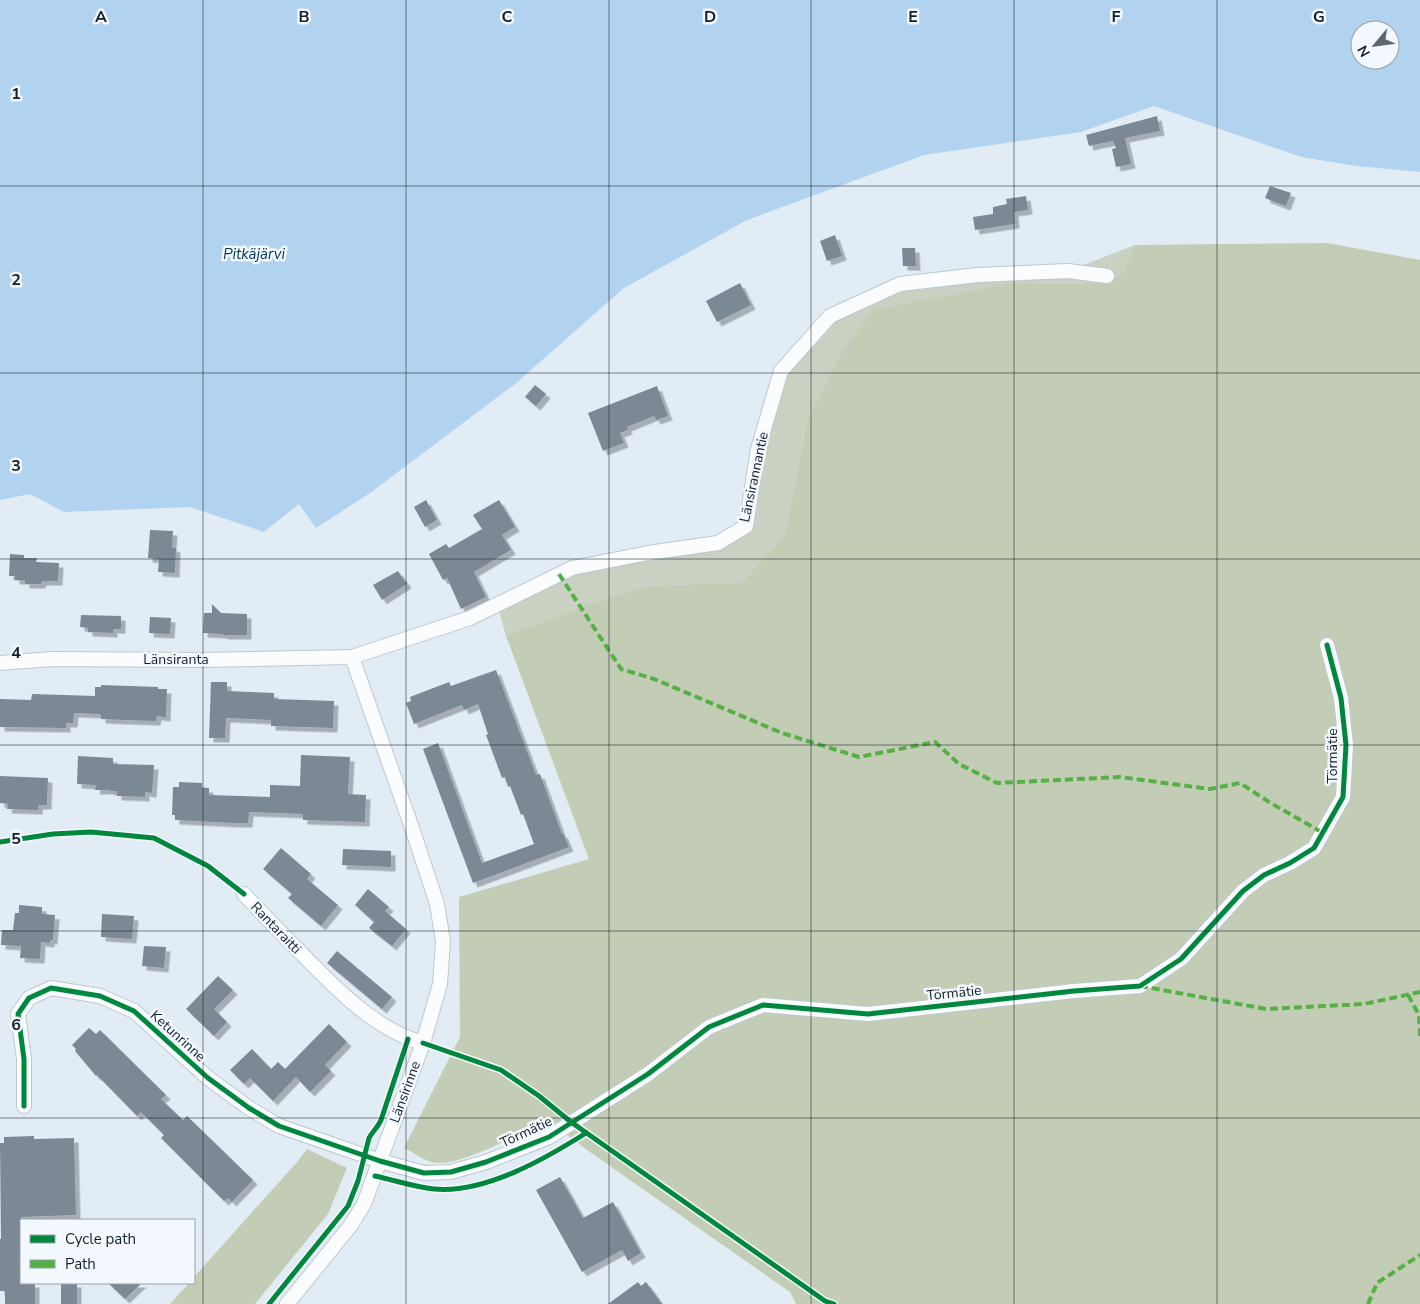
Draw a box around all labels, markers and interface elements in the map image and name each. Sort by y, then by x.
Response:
text: A [95,6,107,28]
text: B [298,6,310,28]
text: C [502,6,513,28]
text: D [704,6,716,28]
text: E [908,6,918,28]
text: F [1112,6,1121,28]
text: G [1313,6,1325,28]
north arrow [1350,20,1400,70]
text: N [1353,42,1375,60]
text: 1 [11,83,21,105]
water label: Pitkäjärvi [223,244,286,264]
text: 2 [11,269,21,291]
street label: Länsirannantie [735,430,773,524]
text: 3 [11,455,21,477]
text: 4 [11,642,21,664]
street label: Länsiranta [143,650,209,669]
street label: Törmätie [1323,728,1342,784]
text: 5 [11,828,21,850]
street label: Rantaraitti [246,898,306,958]
street label: Törmätie [926,981,982,1005]
street label: Ketunrinne [146,1006,210,1066]
text: 6 [11,1014,21,1036]
street label: Länsirinne [385,1058,425,1126]
street label: Törmätie [497,1112,555,1152]
legend [20,1219,195,1284]
text: Cycle path [65,1229,136,1249]
text: Path [65,1254,96,1274]

